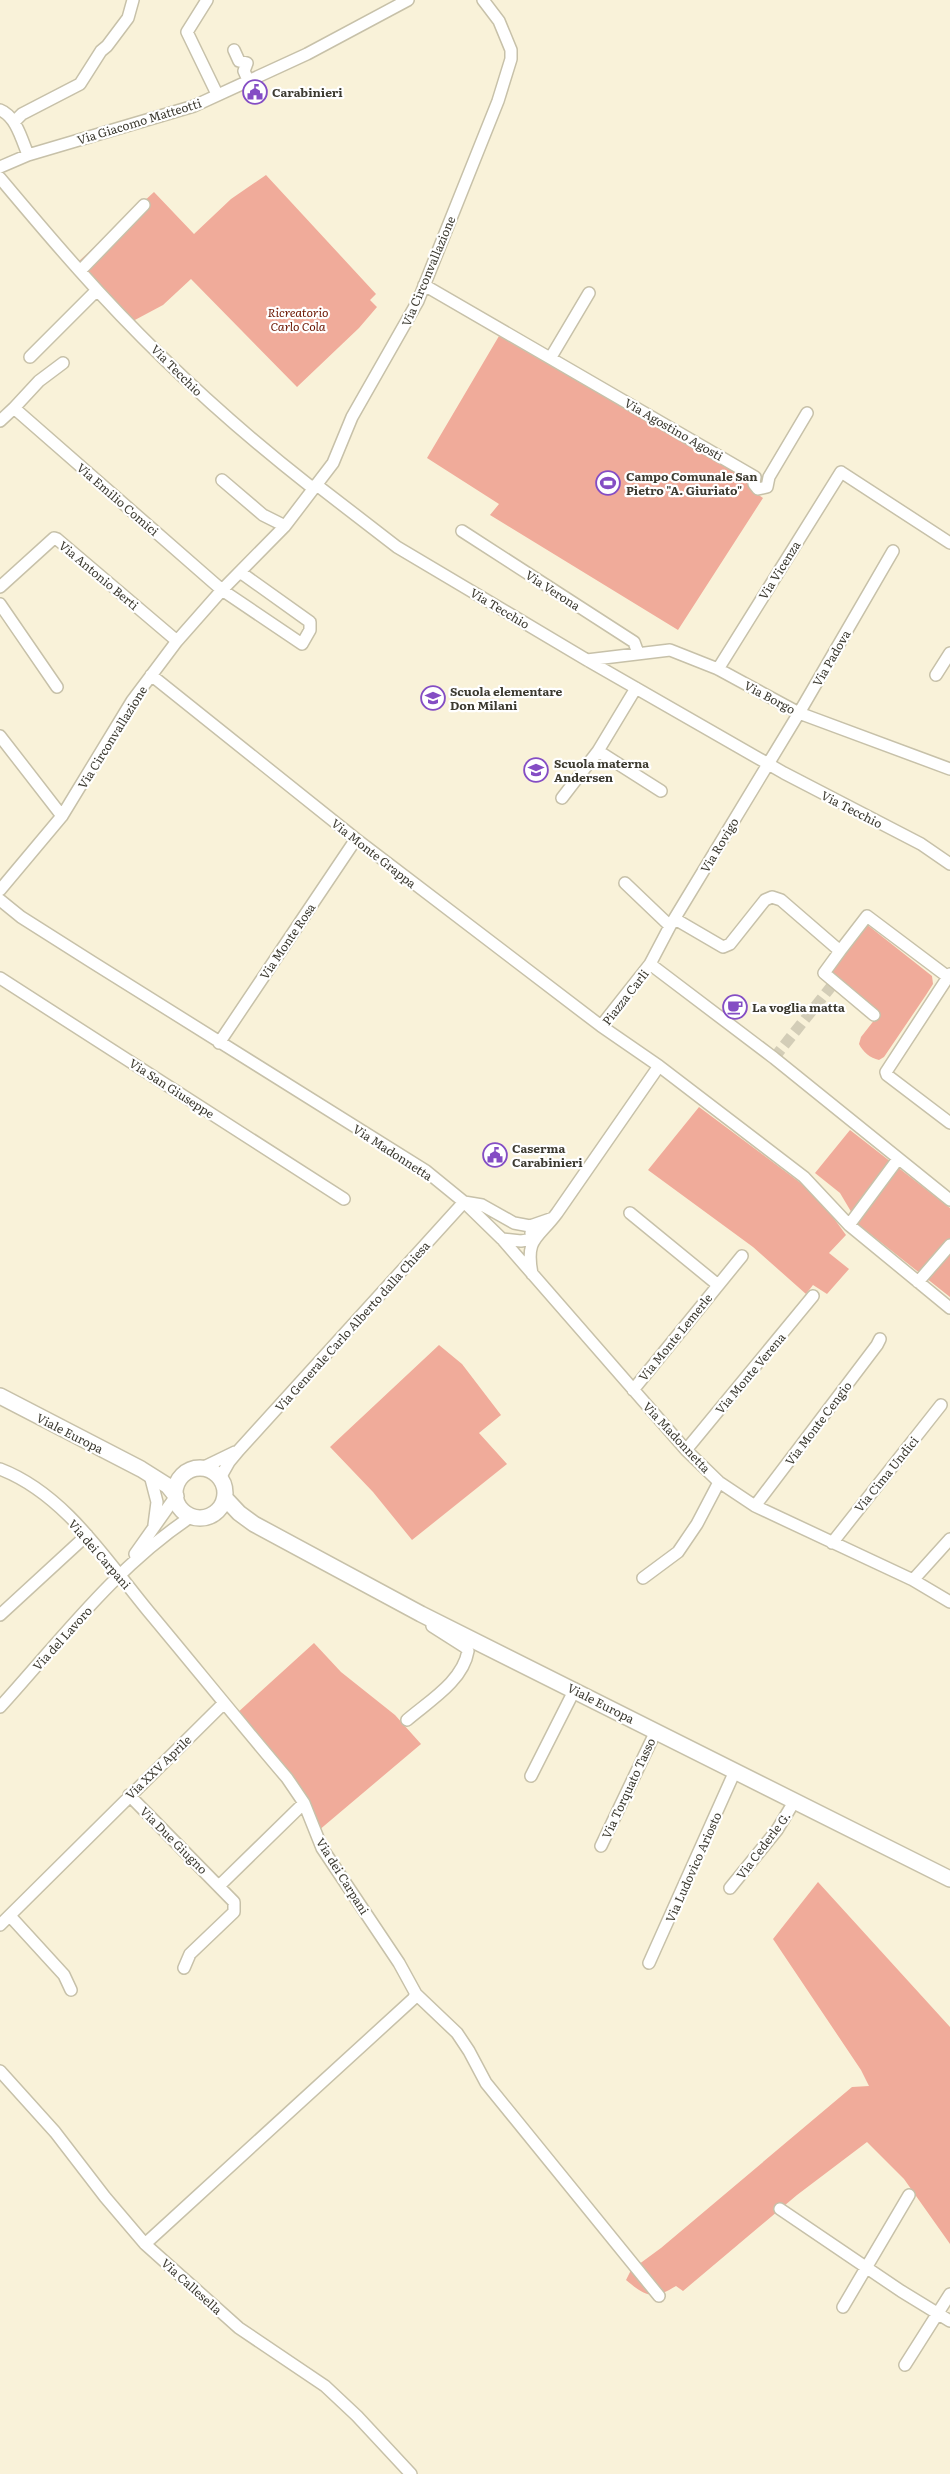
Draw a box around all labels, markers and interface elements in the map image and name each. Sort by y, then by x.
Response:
public building icon: Carabinieri [242,79,268,105]
place label: Carabinieri [272,83,343,101]
street label: Via Giacomo Matteotti [75,94,203,148]
street label: Via Circonvallazione [397,213,459,329]
park label: Ricreatorio Carlo Cola [267,303,329,335]
street label: Via Tecchio [147,340,207,400]
street label: Via Agostino Agosti [621,393,727,465]
street label: Via Emilio Comici [73,458,163,540]
place label: Campo Comunale San Pietro "A. Giuriato" [626,467,758,499]
sports icon: Campo Comunale San Pietro "A. Giuriato" [595,470,621,496]
street label: Via Antonio Berti [55,536,143,614]
street label: Via Vicenza [754,537,805,603]
street label: Via Verona [522,566,584,615]
street label: Via Tecchio [467,583,533,633]
street label: Via Padova [808,626,855,690]
street label: Via Borgo [741,676,799,718]
street label: Via Circonvallazione [73,682,151,792]
place label: Scuola elementare Don Milani [450,682,563,714]
school or university icon: Scuola elementare Don Milani [420,685,446,711]
place label: Scuola materna Andersen [554,754,649,786]
school or university icon: Scuola materna Andersen [523,757,549,783]
street label: Via Tecchio [818,786,886,832]
street label: Via Monte Grappa [328,814,421,892]
street label: Via Rovigo [695,814,743,876]
street label: Via Monte Rosa [255,899,319,983]
street label: Piazza Carli [597,965,653,1029]
cafe icon: La voglia matta [722,994,748,1020]
place label: La voglia matta [752,998,845,1016]
street label: Via San Giuseppe [126,1054,218,1122]
street label: Via Madonnetta [350,1119,437,1185]
place label: Caserma Carabinieri [512,1139,583,1171]
public building icon: Caserma Carabinieri [482,1142,508,1168]
street label: Via Generale Carlo Alberto dalla Chiesa [270,1236,434,1415]
street label: Via Monte Lemerle [634,1289,716,1385]
street label: Via Monte Verena [711,1328,790,1418]
street label: Via Monte Cengio [780,1377,856,1469]
street label: Via Madonnetta [639,1397,715,1477]
street label: Viale Europa [33,1408,107,1458]
street label: Via Cima Undici [850,1432,922,1516]
street label: Via dei Carpani [65,1515,135,1593]
street label: Via del Lavoro [28,1602,96,1674]
street label: Viale Europa [564,1678,638,1728]
street label: Via XXV Aprile [121,1731,195,1803]
street label: Via Torquato Tasso [597,1735,659,1841]
street label: Via Due Giugno [136,1802,212,1878]
street label: Via Cederle G. [732,1807,794,1883]
street label: Via Ludovico Ariosto [661,1809,725,1925]
street label: Via dei Carpani [312,1834,374,1918]
street label: Via Callesella [158,2254,227,2319]

